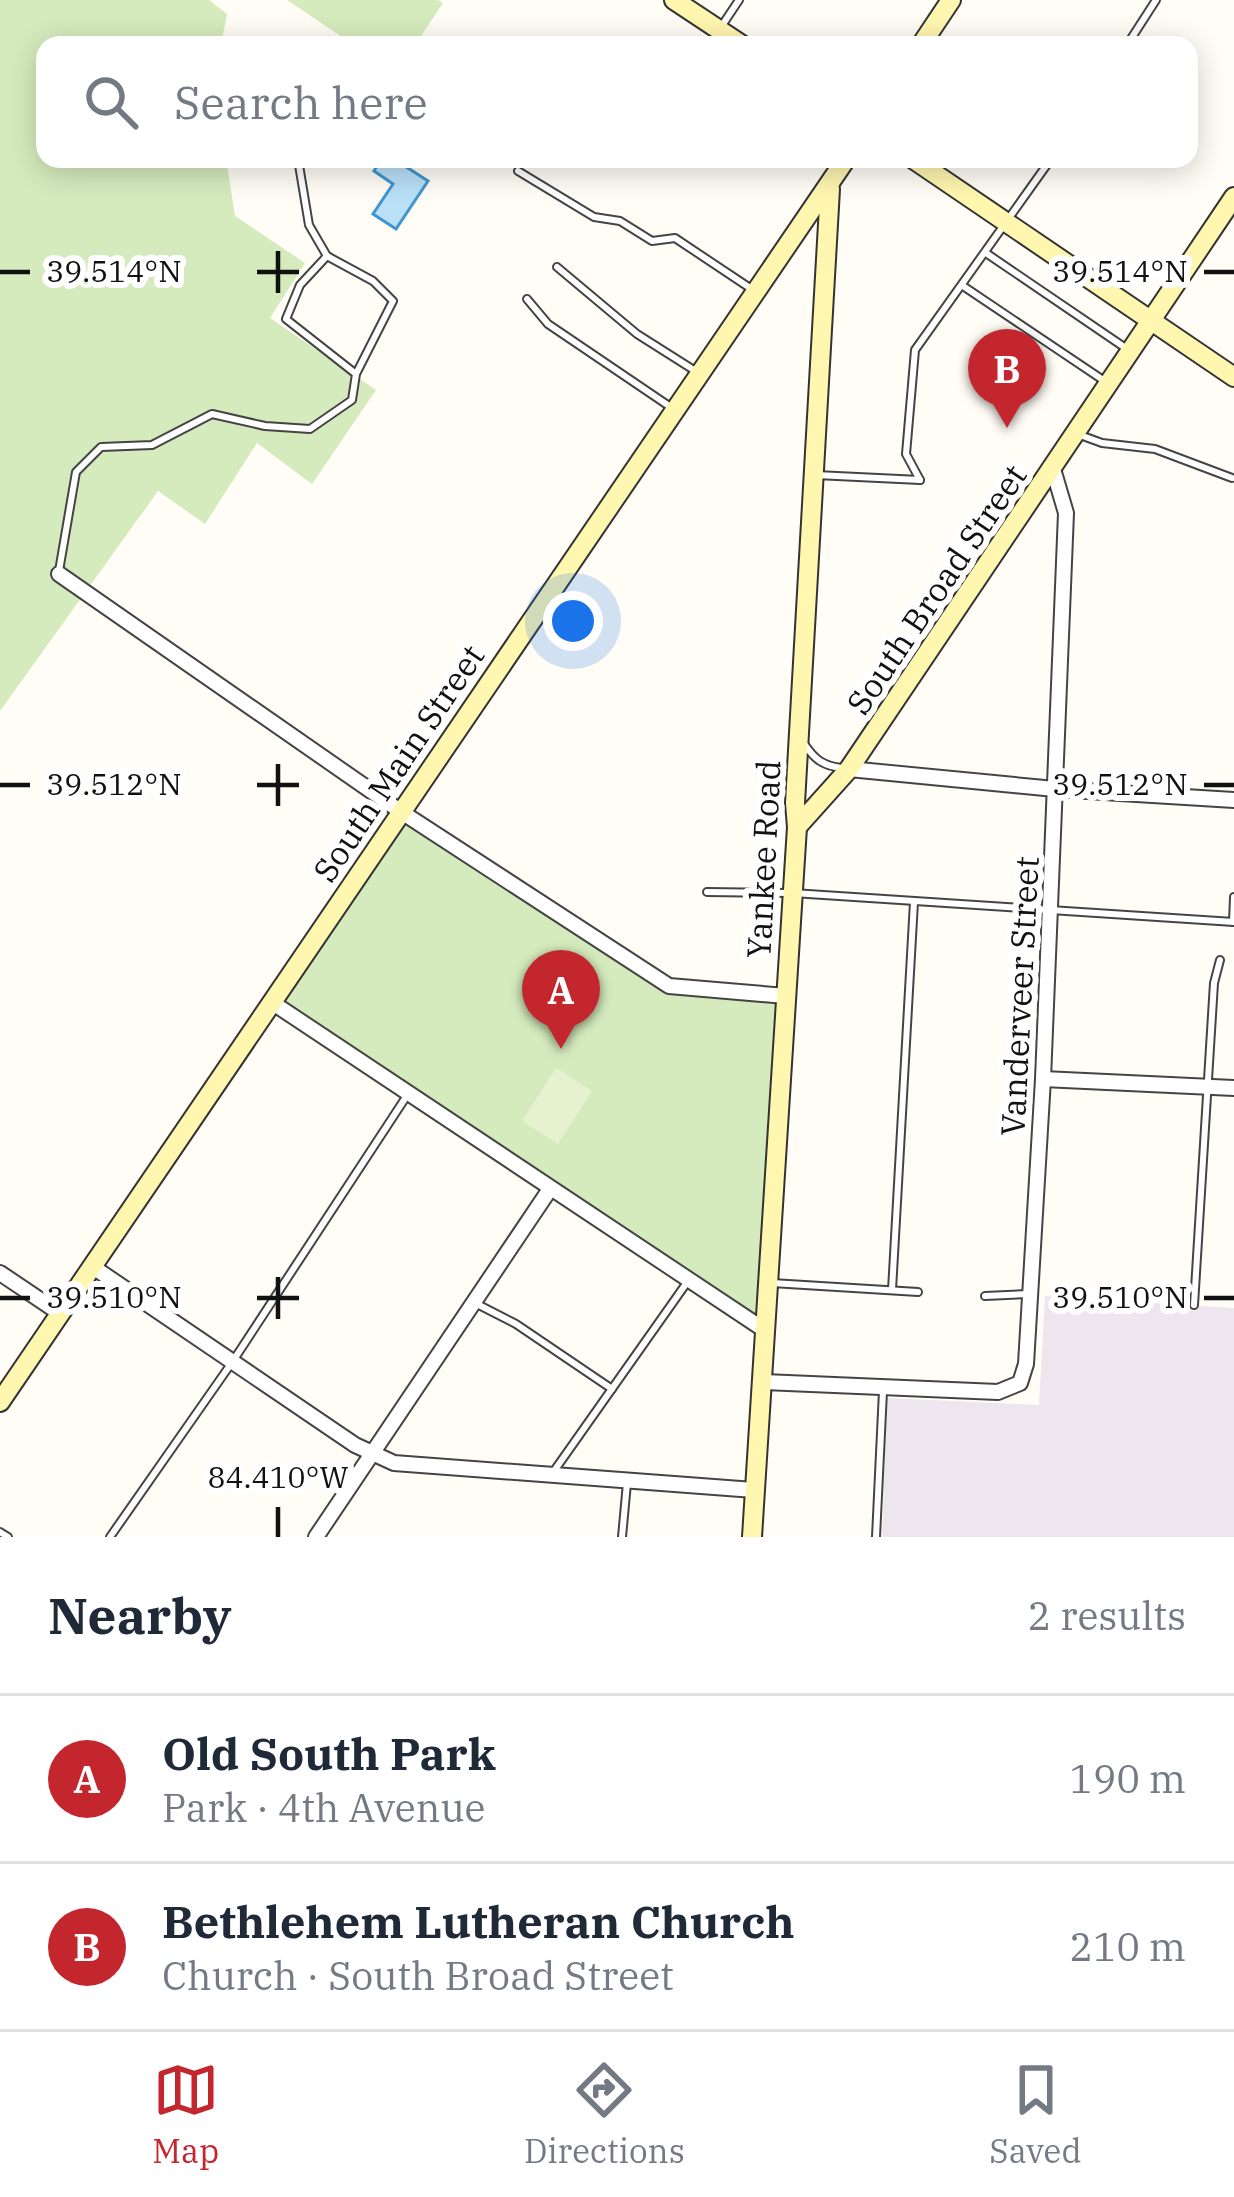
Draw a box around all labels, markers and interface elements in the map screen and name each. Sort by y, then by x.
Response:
search box [36,36,1198,168]
icon: search [78,69,144,135]
text: Search here [174,73,428,131]
text: 39.514°N [46,251,182,290]
text: 39.514°N [1052,251,1188,290]
pin: B [968,329,1046,428]
street label: South Broad Street [836,456,1036,722]
your location [543,591,603,651]
street label: South Main Street [303,636,493,890]
street label: Yankee Road [736,759,790,959]
text: 39.512°N [46,764,182,803]
text: 39.512°N [1052,764,1188,803]
street label: Vanderveer Street [990,855,1048,1137]
pin: A [522,950,600,1049]
text: 39.510°N [46,1277,182,1316]
text: 39.510°N [1052,1277,1188,1316]
text: 84.410°W [207,1457,349,1496]
text: Nearby [48,1582,232,1648]
text: 2 results [1028,1590,1186,1641]
text: Old South Park [162,1724,496,1782]
text: A [73,1753,101,1804]
text: 190 m [1070,1753,1186,1804]
text: Park · 4th Avenue [162,1782,486,1833]
text: Bethlehem Lutheran Church [162,1892,795,1950]
text: B [73,1921,101,1972]
text: 210 m [1070,1921,1186,1972]
text: Church · South Broad Street [162,1950,674,2001]
tab: Map [152,2057,219,2172]
tab: Directions [524,2057,685,2172]
tab: Saved [989,2057,1082,2172]

